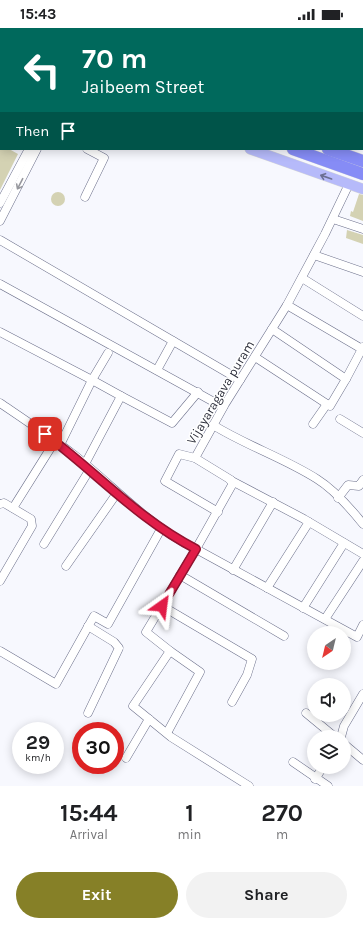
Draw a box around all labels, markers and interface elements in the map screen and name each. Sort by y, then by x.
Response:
text: 15:43 [20,5,56,23]
text: 70 m [82,42,147,75]
icon: left [16,44,68,96]
text: Jaibeem Street [82,76,204,98]
icon: arrive [57,120,79,142]
text: Then [16,122,49,140]
one-way arrow [320,172,332,180]
one-way arrow [15,177,23,189]
street label: Vijayaragava puram [184,338,257,447]
pin [28,417,62,451]
icon: arrive [34,423,56,445]
position arrow [141,585,183,627]
north arrow [307,626,351,670]
map controls [307,626,351,774]
button: sound [307,678,351,722]
speed limit sign: 30 [72,722,124,774]
button: layers [307,730,351,774]
text: 29 [26,731,50,754]
text: km/h [25,752,51,764]
text: 15:44 [60,799,118,827]
text: 1 [185,799,194,827]
text: 270 [261,799,303,827]
text: Arrival [70,827,108,842]
text: min [178,827,201,842]
text: m [276,827,288,842]
button: Exit [16,872,178,918]
button: Share [186,872,347,918]

